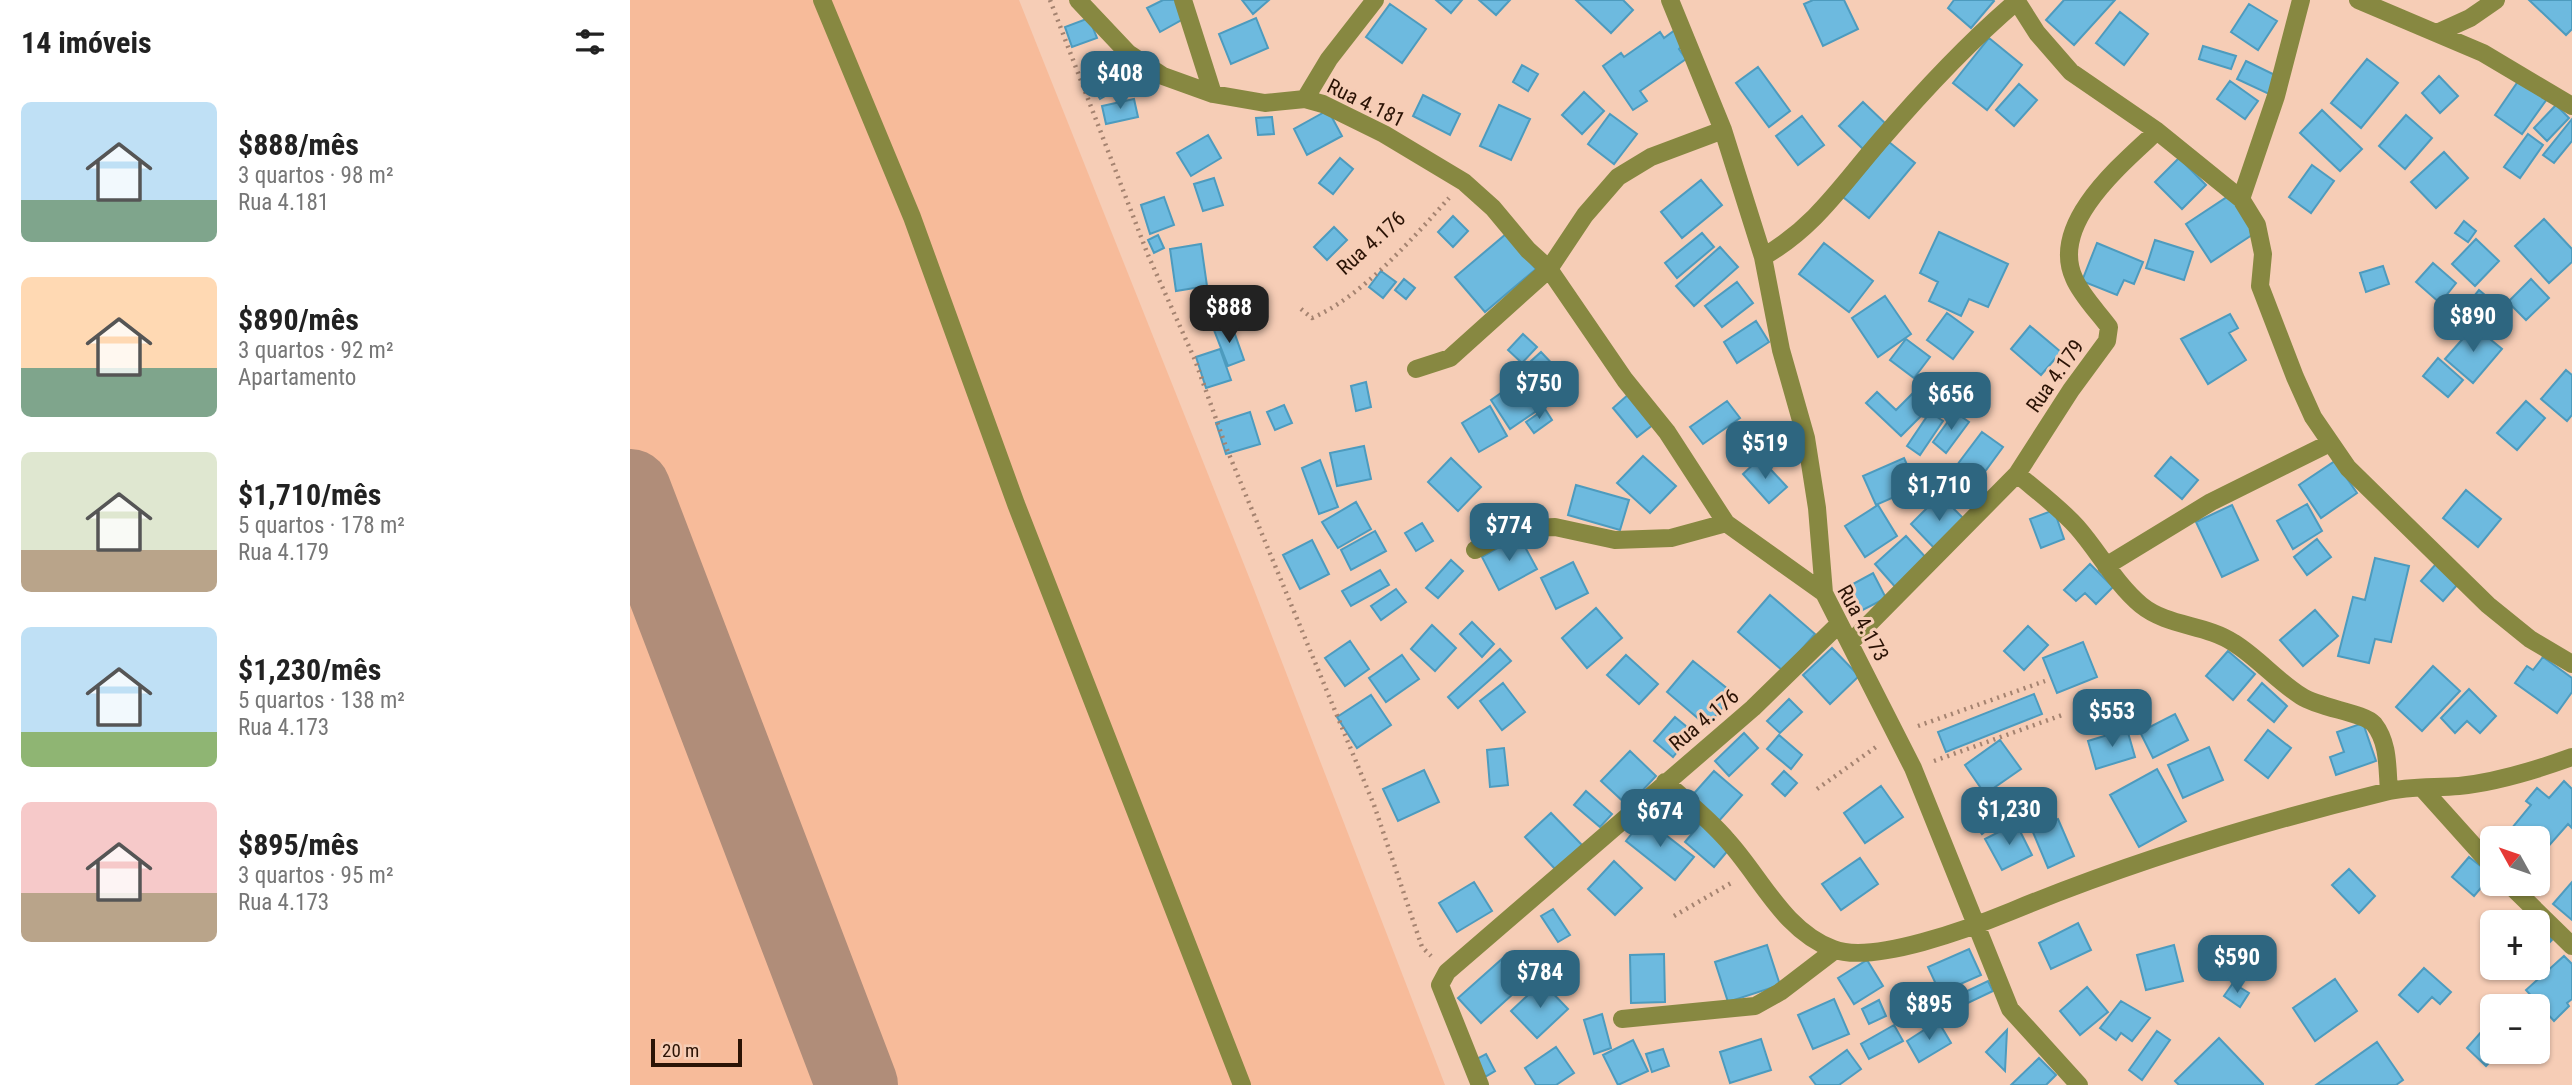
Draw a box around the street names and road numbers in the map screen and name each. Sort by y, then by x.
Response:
street label: Rua 4.181 [1323,74,1409,132]
street label: Rua 4.176 [1332,206,1410,280]
street label: Rua 4.179 [2021,335,2089,417]
street label: Rua 4.173 [1832,581,1894,665]
street label: Rua 4.176 [1664,684,1744,756]

